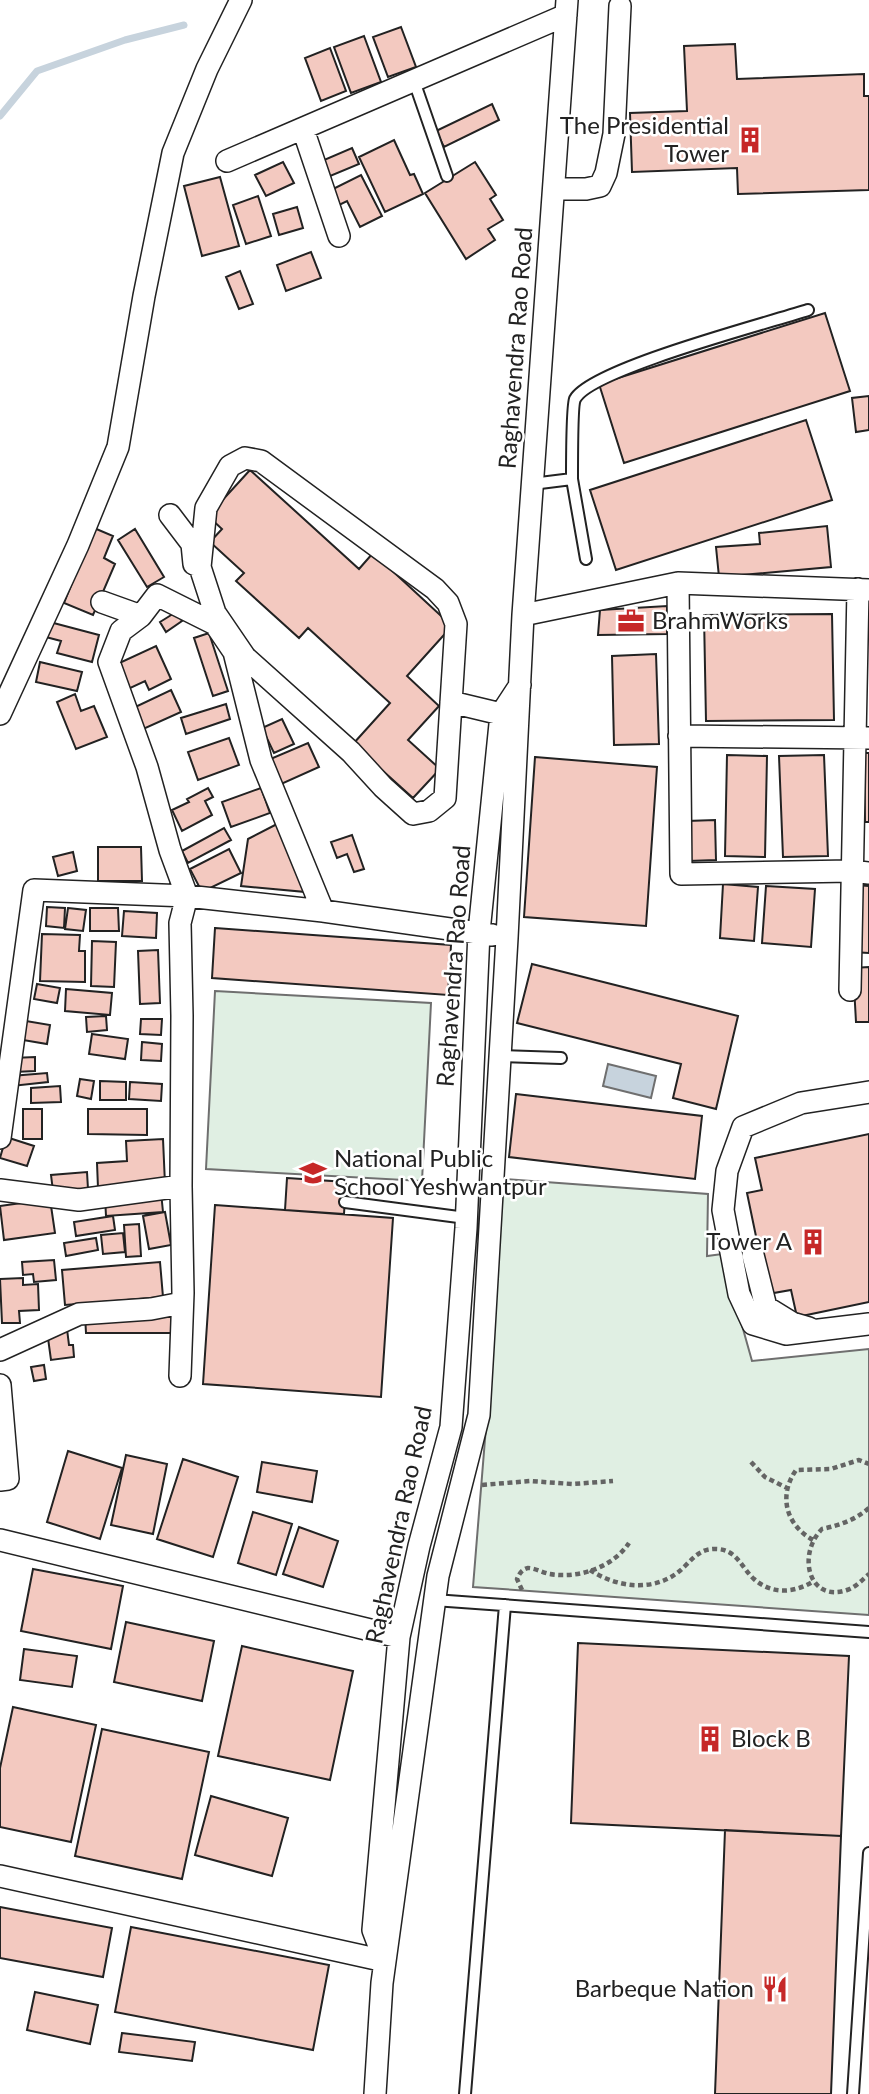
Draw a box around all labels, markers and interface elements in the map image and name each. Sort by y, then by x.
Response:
place label: The Presidential Tower [560,110,729,167]
building icon: The Presidential Tower [735,125,765,155]
street label: Raghavendra Rao Road [492,226,537,470]
place label: BrahmWorks [652,605,788,634]
office icon: BrahmWorks [616,606,646,636]
street label: Raghavendra Rao Road [430,844,475,1088]
place label: National Public School Yeshwantpur [334,1143,547,1200]
school or university icon: National Public School Yeshwantpur [298,1158,328,1188]
place label: Tower A [706,1226,793,1255]
building icon: Tower A [798,1227,828,1257]
street label: Raghavendra Rao Road [358,1403,437,1646]
place label: Block B [731,1723,811,1752]
building icon: Block B [695,1724,725,1754]
place label: Barbeque Nation [575,1973,754,2002]
restaurant icon: Barbeque Nation [760,1974,790,2004]

